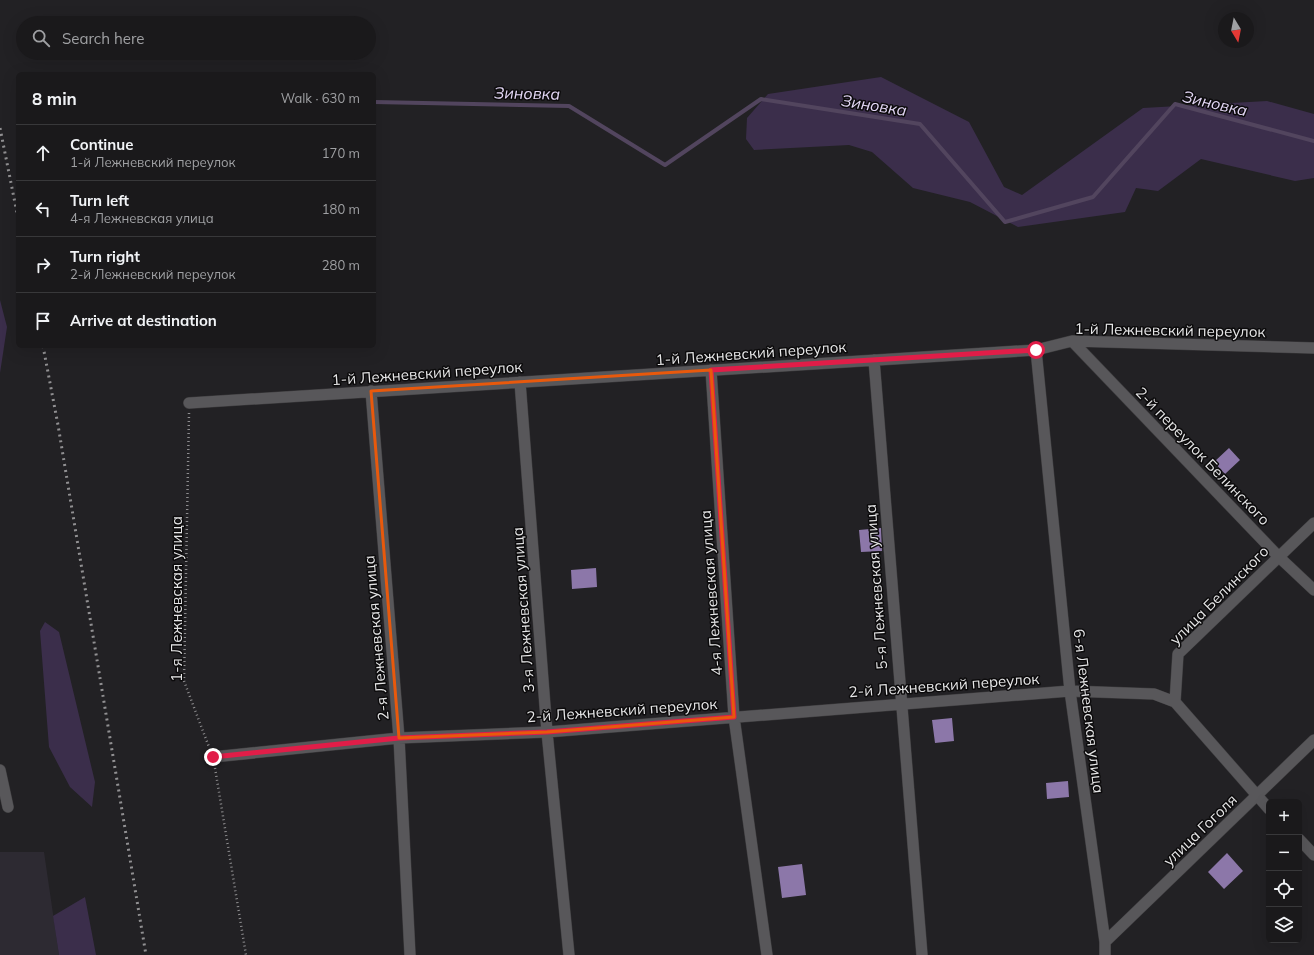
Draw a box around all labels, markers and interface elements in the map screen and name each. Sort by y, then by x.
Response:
north arrow [1218,12,1254,48]
search box [16,16,376,60]
icon: search [30,27,52,49]
text: Search here [62,29,144,48]
water label: Зиновка [494,82,560,104]
water label: Зиновка [1181,86,1250,120]
text: 8 min [32,88,77,109]
text: Walk · 630 m [281,90,360,106]
water label: Зиновка [840,90,908,120]
text: Continue [70,135,133,154]
icon: ahead [32,142,54,164]
text: 170 m [322,145,360,161]
text: 1-й Лежневский переулок [70,154,236,170]
text: Turn left [70,191,129,210]
icon: left [32,198,54,220]
text: 180 m [322,201,360,217]
text: 4-я Лежневская улица [70,210,214,226]
text: Turn right [70,247,140,266]
icon: right [32,254,54,276]
text: 280 m [322,257,360,273]
text: 2-й Лежневский переулок [70,266,236,282]
icon: arrive [32,310,54,332]
text: Arrive at destination [70,311,217,330]
street label: 1-й Лежневский переулок [1074,319,1267,341]
street label: 1-й Лежневский переулок [655,337,848,369]
route start [1027,341,1045,359]
street label: 1-й Лежневский переулок [331,357,524,389]
street label: 2-й переулок Белинского [1132,383,1274,529]
street label: 5-я Лежневская улица [861,504,891,670]
street label: 4-я Лежневская улица [696,510,726,676]
street label: 1-я Лежневская улица [167,516,186,682]
street label: 3-я Лежневская улица [508,527,538,693]
street label: улица Белинского [1165,541,1273,649]
street label: 2-я Лежневская улица [359,555,393,721]
street label: 6-я Лежневская улица [1069,628,1109,794]
street label: 2-й Лежневский переулок [848,669,1041,701]
street label: 2-й Лежневский переулок [526,694,719,726]
route end [204,748,222,766]
street label: улица Гоголя [1159,790,1241,870]
map controls [1266,799,1302,943]
button: + [1266,799,1302,835]
button: − [1266,835,1302,871]
button: locate [1266,871,1302,907]
button: layers [1266,907,1302,943]

